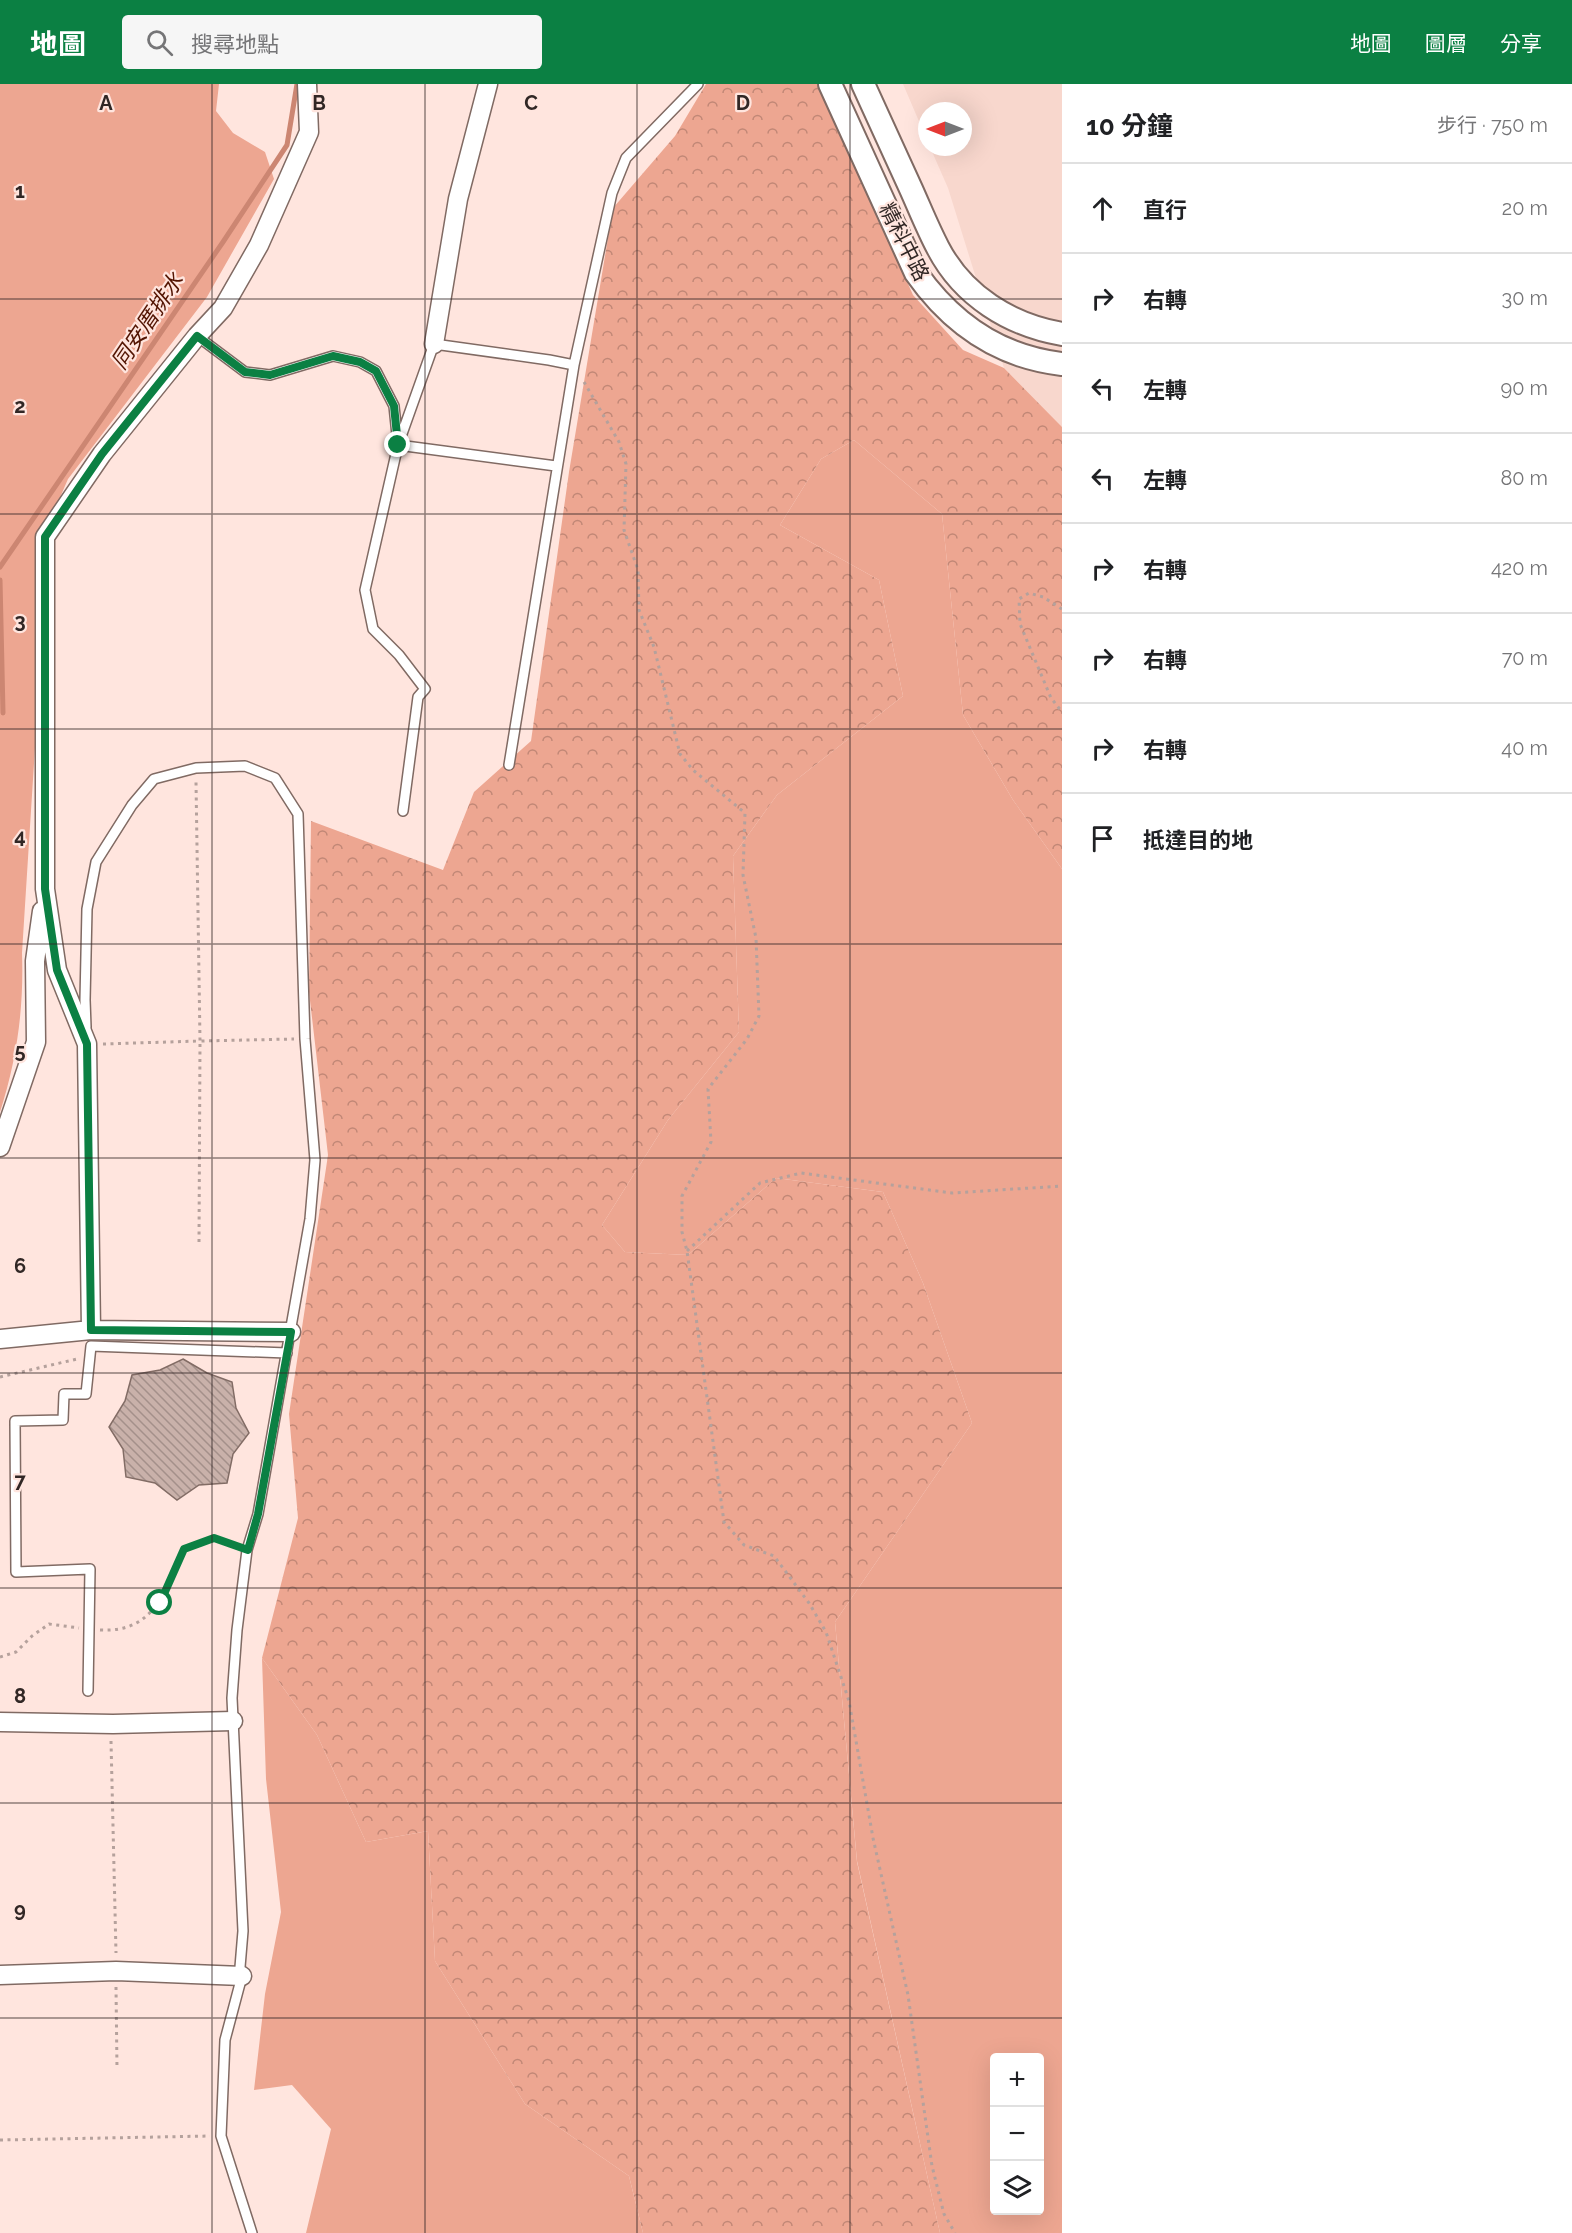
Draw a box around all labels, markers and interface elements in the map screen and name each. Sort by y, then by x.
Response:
search box [122,15,542,69]
icon: search [143,26,176,59]
text: 地圖 [30,28,86,61]
text: 搜尋地點 [191,31,279,57]
text: 地圖 [1350,31,1392,56]
text: 圖層 [1425,31,1467,56]
text: 分享 [1500,31,1542,56]
text: A [99,91,113,115]
text: B [312,91,326,115]
text: C [524,91,538,115]
text: D [736,91,750,115]
north arrow [918,102,972,156]
text: 10 分鐘 [1086,111,1173,141]
text: 步行 · 750 m [1437,113,1548,137]
text: 1 [15,179,25,203]
icon: ahead [1086,192,1119,225]
text: 20 m [1502,196,1548,220]
text: 直行 [1143,197,1187,223]
street label: 精科中路 [874,199,935,285]
water label: 同安厝排水 [105,267,189,374]
icon: right [1086,282,1119,315]
text: 30 m [1502,286,1548,310]
text: 右轉 [1143,287,1187,313]
icon: left [1086,372,1119,405]
text: 90 m [1501,376,1548,400]
text: 左轉 [1143,377,1187,403]
text: 2 [14,394,26,418]
route end [384,431,410,457]
icon: left [1086,462,1119,495]
text: 80 m [1500,466,1548,490]
text: 左轉 [1143,467,1187,493]
icon: right [1086,552,1119,585]
text: 420 m [1491,556,1548,580]
text: 右轉 [1143,557,1187,583]
text: 3 [14,609,26,633]
icon: right [1086,642,1119,675]
text: 70 m [1502,646,1548,670]
text: 右轉 [1143,647,1187,673]
icon: right [1086,732,1119,765]
text: 40 m [1501,736,1548,760]
text: 右轉 [1143,737,1187,763]
icon: arrive [1086,822,1119,855]
text: 4 [14,824,26,848]
text: 抵達目的地 [1143,827,1253,853]
text: 5 [14,1039,26,1063]
text: 6 [14,1254,26,1278]
text: 7 [14,1469,26,1493]
route start [146,1589,172,1615]
text: 8 [14,1684,26,1708]
text: 9 [14,1898,26,1922]
map controls [990,2053,1044,2215]
button: + [990,2053,1044,2107]
button: − [990,2107,1044,2161]
button: layers [990,2161,1044,2215]

